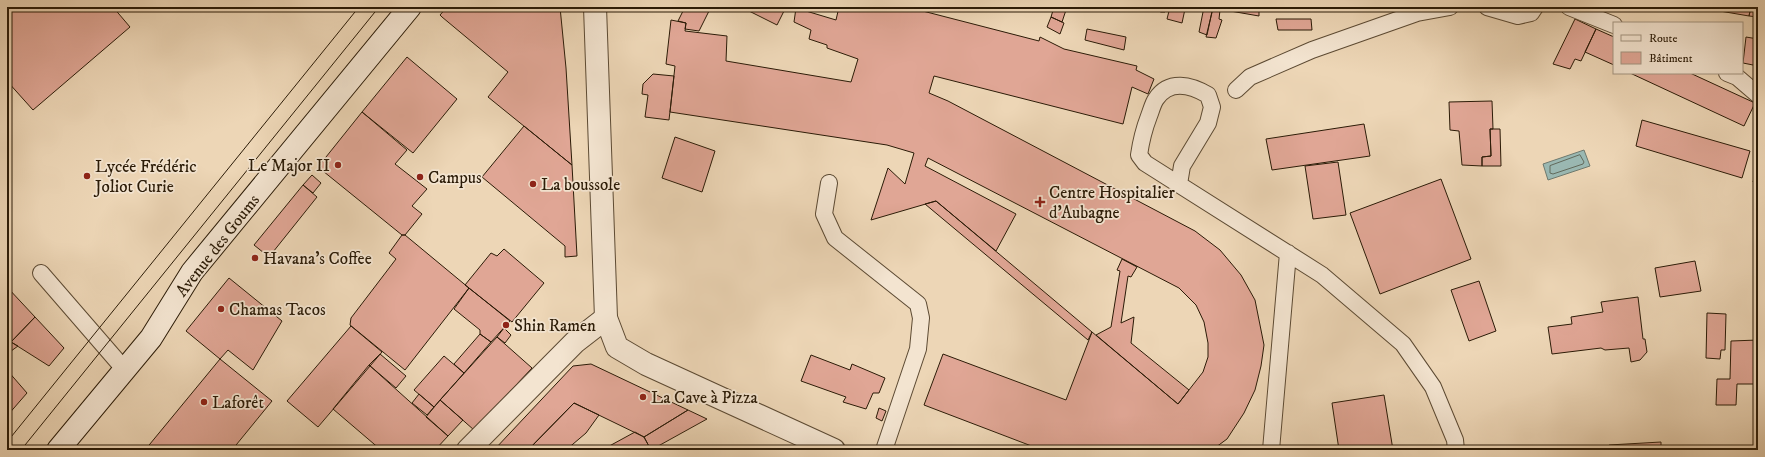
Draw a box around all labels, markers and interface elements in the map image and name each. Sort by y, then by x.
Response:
legend [1613,22,1743,74]
text: Route [1649,31,1677,46]
text: Bâtiment [1649,51,1693,66]
place label: Le Major II [248,155,330,177]
place label: Lycée Frédéric Joliot Curie [93,156,197,198]
marker: Le Major II [333,160,343,170]
place label: Campus [428,167,482,189]
marker: Lycée Frédéric Joliot Curie [82,171,92,181]
marker: Campus [415,172,425,182]
place label: La boussole [541,174,620,196]
marker: La boussole [528,179,538,189]
place label: Centre Hospitalier d'Aubagne [1049,182,1176,224]
street label: Avenue des Goums [171,190,265,301]
marker: Centre Hospitalier d'Aubagne [1034,196,1046,208]
place label: Havana's Coffee [263,248,372,270]
marker: Havana's Coffee [250,253,260,263]
place label: Chamas Tacos [229,299,326,321]
marker: Chamas Tacos [216,304,226,314]
place label: Shin Ramen [514,315,596,337]
marker: Shin Ramen [501,320,511,330]
place label: La Cave à Pizza [651,387,759,409]
place label: Laforêt [212,392,264,414]
marker: La Cave à Pizza [638,392,648,402]
marker: Laforêt [199,397,209,407]

